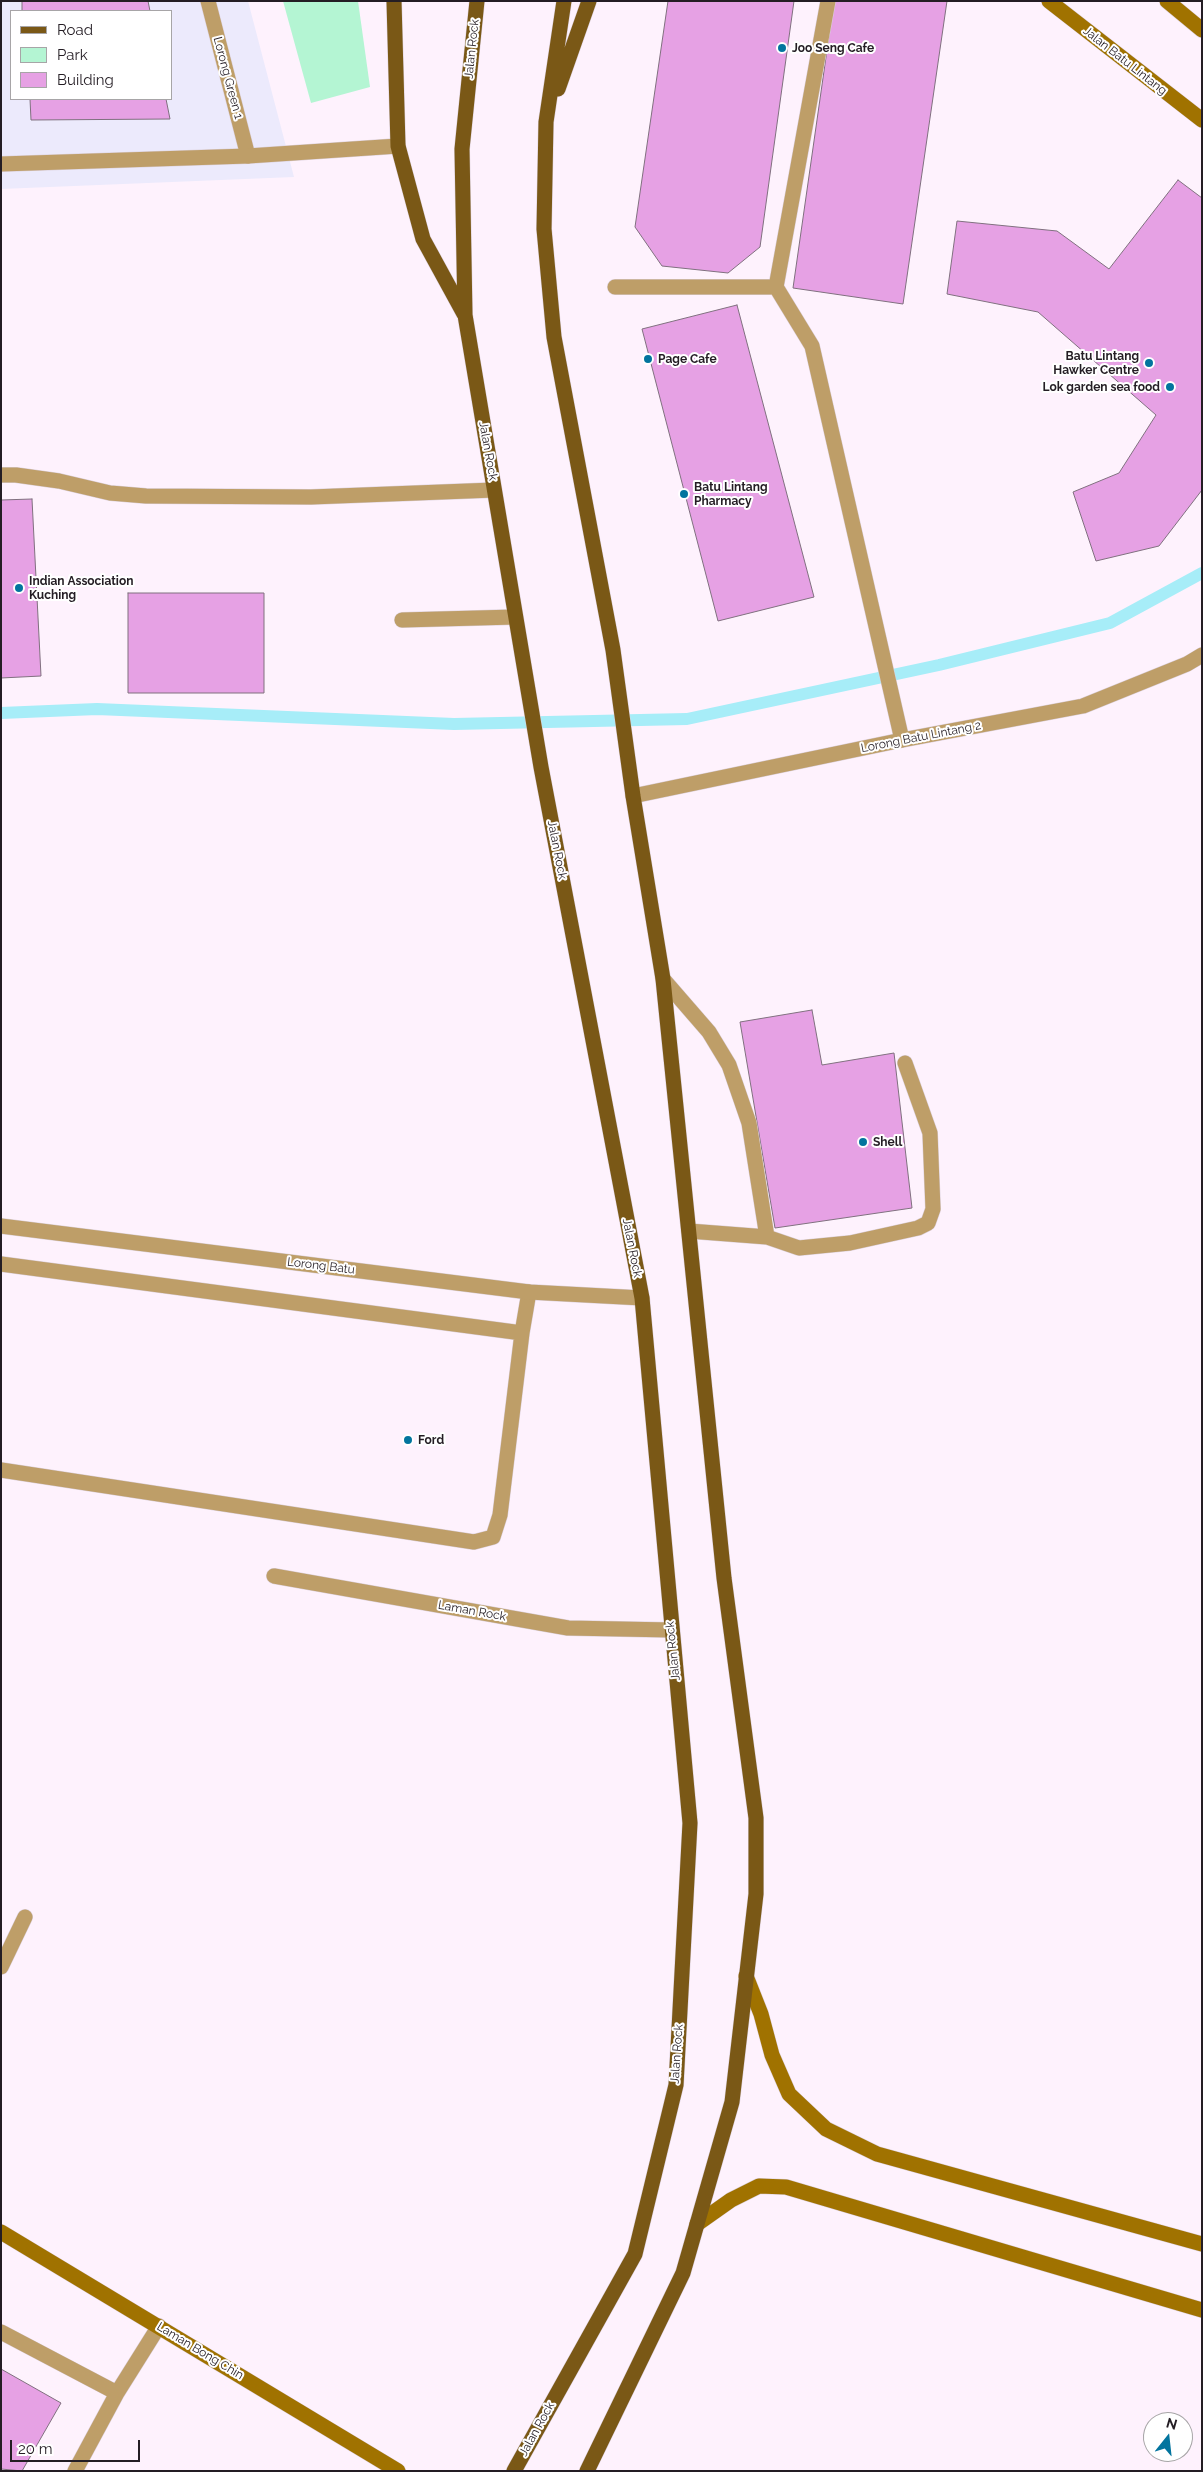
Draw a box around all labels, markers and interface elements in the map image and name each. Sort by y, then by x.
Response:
legend [10,10,172,100]
street label: Jalan Rock [462,19,482,79]
text: Road [57,21,93,39]
street label: Jalan Batu Lintang [1080,24,1170,98]
street label: Lorong Green 1 [210,35,246,121]
place label: Joo Seng Cafe [792,41,874,55]
marker: Joo Seng Cafe [776,42,788,54]
text: Park [57,46,88,64]
text: Building [57,71,114,89]
place label: Batu Lintang Hawker Centre [1053,349,1139,377]
place label: Page Cafe [658,352,717,366]
marker: Page Cafe [642,353,654,365]
marker: Batu Lintang Hawker Centre [1143,357,1155,369]
place label: Lok garden sea food [1043,380,1160,394]
marker: Lok garden sea food [1164,381,1176,393]
street label: Jalan Rock [476,420,500,482]
place label: Batu Lintang Pharmacy [694,480,768,508]
marker: Batu Lintang Pharmacy [678,488,690,500]
place label: Indian Association Kuching [29,574,133,602]
marker: Indian Association Kuching [13,582,25,594]
street label: Lorong Batu Lintang 2 [860,718,982,756]
street label: Jalan Rock [544,819,570,881]
place label: Shell [873,1135,902,1149]
marker: Shell [857,1136,869,1148]
street label: Jalan Rock [619,1217,645,1279]
street label: Lorong Batu [286,1255,356,1277]
place label: Ford [418,1433,444,1447]
marker: Ford [402,1434,414,1446]
street label: Laman Rock [437,1598,507,1624]
street label: Jalan Rock [663,1621,683,1681]
street label: Jalan Rock [668,2024,686,2084]
street label: Laman Bong Chin [154,2319,246,2383]
street label: Jalan Rock [516,2399,558,2459]
north arrow [1143,2412,1193,2462]
text: N [1165,2414,1179,2433]
scale bar [12,2430,142,2462]
text: 20 m [18,2440,53,2458]

